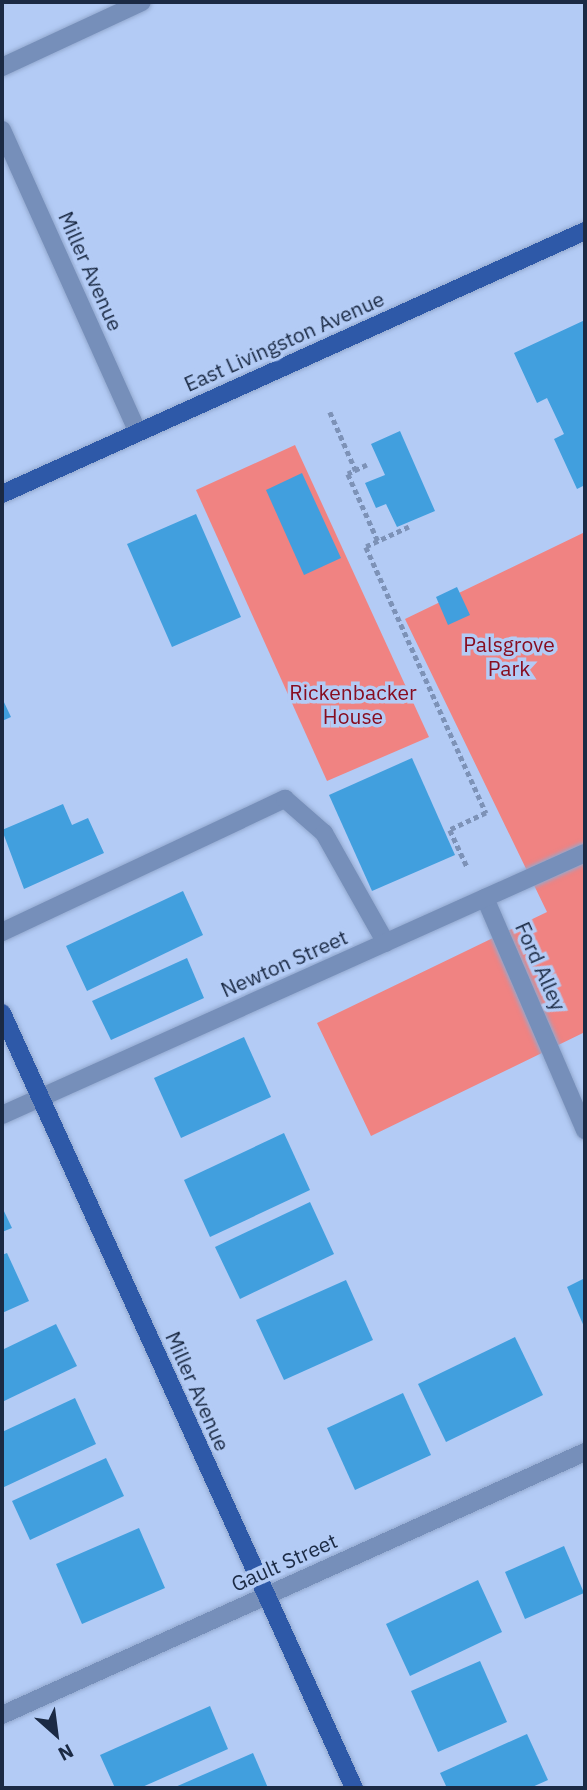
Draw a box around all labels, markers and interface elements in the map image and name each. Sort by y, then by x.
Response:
street label: Miller Avenue [53,207,129,335]
street label: East Livingston Avenue [180,285,388,397]
park label: Palsgrove Park [463,631,555,681]
park label: Rickenbacker House [289,679,417,729]
street label: Ford Alley [510,918,572,1014]
street label: Newton Street [217,924,351,1002]
street label: Miller Avenue [160,1327,236,1455]
street label: Gault Street [227,1527,341,1597]
north arrow [21,1699,91,1769]
text: N [54,1739,78,1766]

